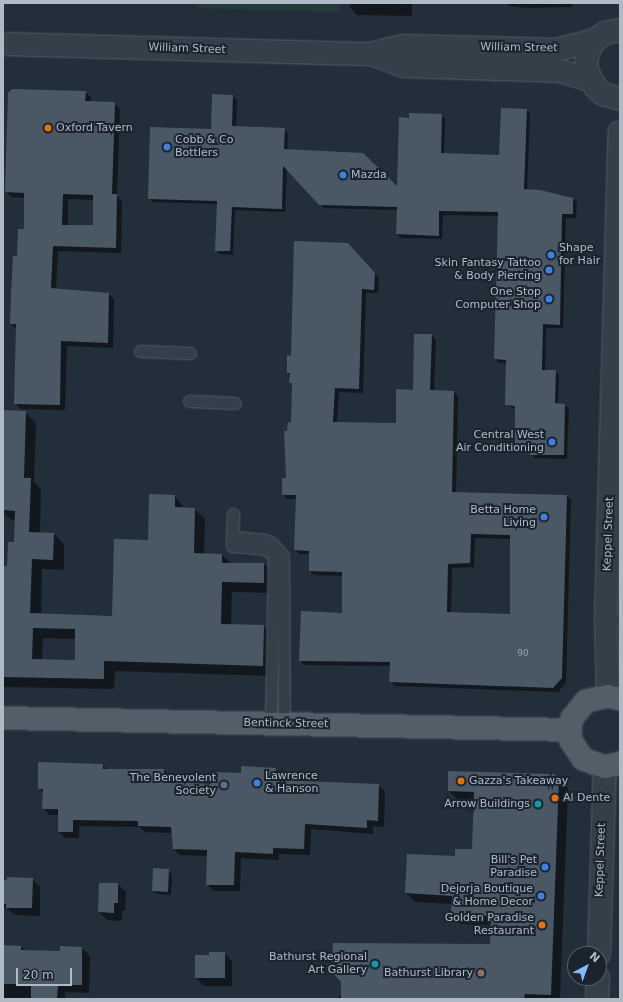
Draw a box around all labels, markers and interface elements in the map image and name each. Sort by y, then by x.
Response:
street label: William Street [148,41,226,57]
street label: William Street [480,41,558,55]
place label: Oxford Tavern [56,121,133,135]
marker: Oxford Tavern [43,123,53,133]
place label: Cobb & Co Bottlers [175,134,233,160]
marker: Cobb & Co Bottlers [162,142,172,152]
place label: Mazda [351,168,387,182]
marker: Mazda [338,170,348,180]
place label: Shape for Hair [559,242,600,268]
marker: Shape for Hair [546,250,556,260]
place label: Skin Fantasy Tattoo & Body Piercing [435,257,541,283]
marker: Skin Fantasy Tattoo & Body Piercing [544,265,554,275]
place label: One Stop Computer Shop [455,286,541,312]
marker: One Stop Computer Shop [544,294,554,304]
place label: Central West Air Conditioning [456,429,544,455]
marker: Central West Air Conditioning [547,437,557,447]
street label: Keppel Street [601,497,617,571]
place label: Betta Home Living [470,504,536,530]
marker: Betta Home Living [539,512,549,522]
house number: 90 [517,648,529,658]
street label: Bentinck Street [243,717,329,731]
place label: Lawrence & Hanson [265,770,318,796]
place label: The Benevolent Society [130,772,216,798]
place label: Gazza's Takeaway [469,774,568,788]
marker: Gazza's Takeaway [456,776,466,786]
marker: Lawrence & Hanson [252,778,262,788]
marker: The Benevolent Society [219,780,229,790]
place label: Al Dente [563,791,610,805]
marker: Al Dente [550,793,560,803]
place label: Arrow Buildings [444,797,530,811]
marker: Arrow Buildings [533,799,543,809]
street label: Keppel Street [593,823,609,897]
place label: Bill's Pet Paradise [490,854,537,880]
marker: Bill's Pet Paradise [540,862,550,872]
place label: Dejorja Boutique & Home Decor [441,883,533,909]
marker: Dejorja Boutique & Home Decor [536,891,546,901]
place label: Golden Paradise Restaurant [445,912,534,938]
marker: Golden Paradise Restaurant [537,920,547,930]
north arrow [567,946,607,986]
text: N [587,949,602,965]
place label: Bathurst Regional Art Gallery [269,951,367,977]
marker: Bathurst Regional Art Gallery [370,959,380,969]
scale bar [18,960,74,986]
place label: Bathurst Library [384,966,473,980]
text: 20 m [23,968,54,982]
marker: Bathurst Library [476,968,486,978]

